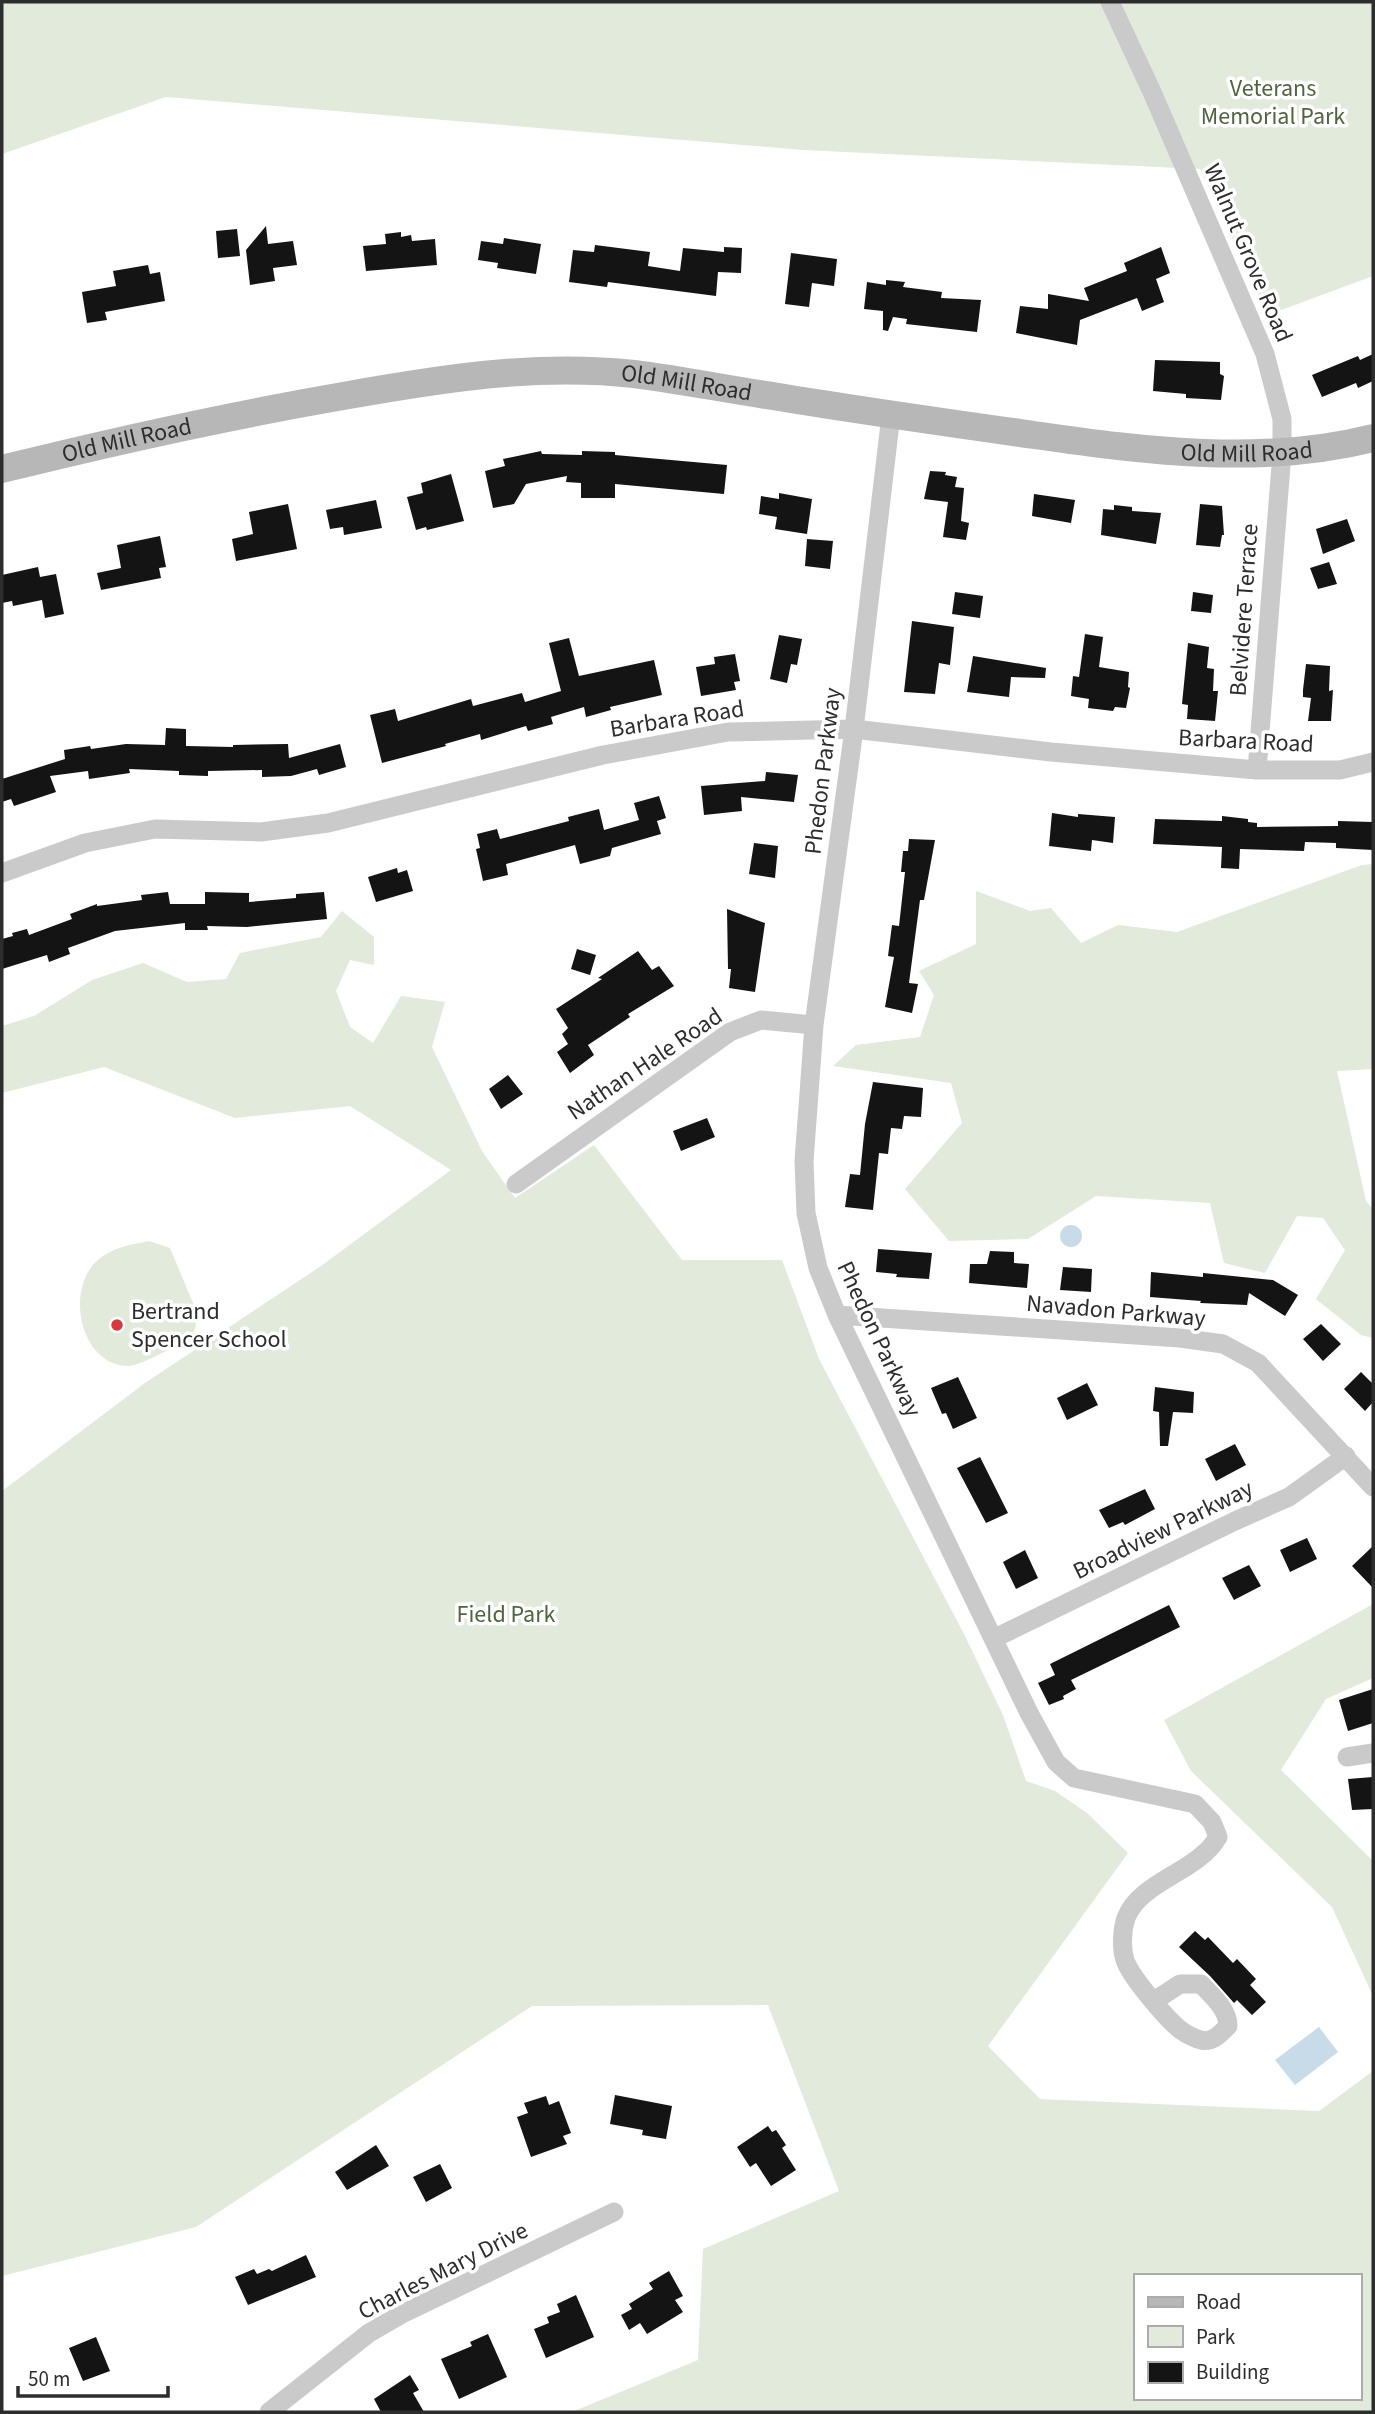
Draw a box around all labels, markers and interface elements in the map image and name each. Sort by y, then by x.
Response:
park label: Veterans Memorial Park [1201,71,1345,134]
street label: Walnut Grove Road [1195,158,1301,348]
street label: Old Mill Road [619,355,755,410]
street label: Old Mill Road [58,408,195,471]
street label: Old Mill Road [1180,432,1315,471]
street label: Belvidere Terrace [1221,522,1267,698]
street label: Phedon Parkway [795,686,851,856]
street label: Barbara Road [607,691,747,747]
street label: Barbara Road [1177,720,1315,762]
street label: Nathan Hale Road [560,999,730,1129]
street label: Phedon Parkway [828,1255,930,1423]
street label: Navadon Parkway [1025,1286,1207,1336]
place label: Bertrand Spencer School [131,1294,287,1357]
marker: Bertrand Spencer School [109,1317,125,1333]
street label: Broadview Parkway [1067,1471,1259,1589]
park label: Field Park [457,1597,555,1632]
street label: Charles Mary Drive [352,2213,534,2329]
legend [1134,2274,1361,2400]
text: Road [1196,2287,1241,2317]
text: Park [1196,2322,1236,2352]
scale bar [18,2354,168,2398]
text: Building [1196,2357,1270,2387]
text: 50 m [28,2364,70,2394]

